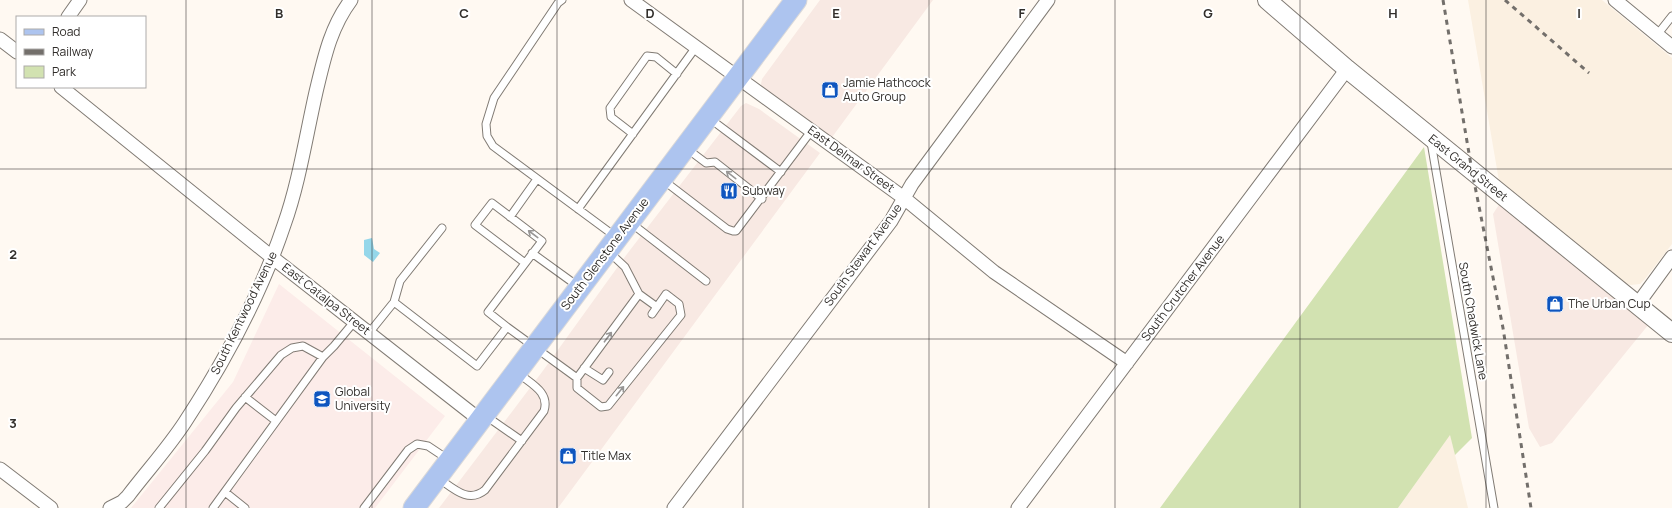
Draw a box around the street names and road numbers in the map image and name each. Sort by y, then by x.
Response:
street label: East Delmar Street [804,121,898,196]
street label: East Grand Street [1425,130,1512,205]
street label: South Glenstone Avenue [557,194,653,313]
street label: South Stewart Avenue [820,200,906,309]
street label: South Crutcher Avenue [1137,231,1228,344]
street label: South Kentwood Avenue [206,248,281,377]
street label: East Catalpa Street [279,259,374,339]
street label: South Chadwick Lane [1455,261,1492,381]

